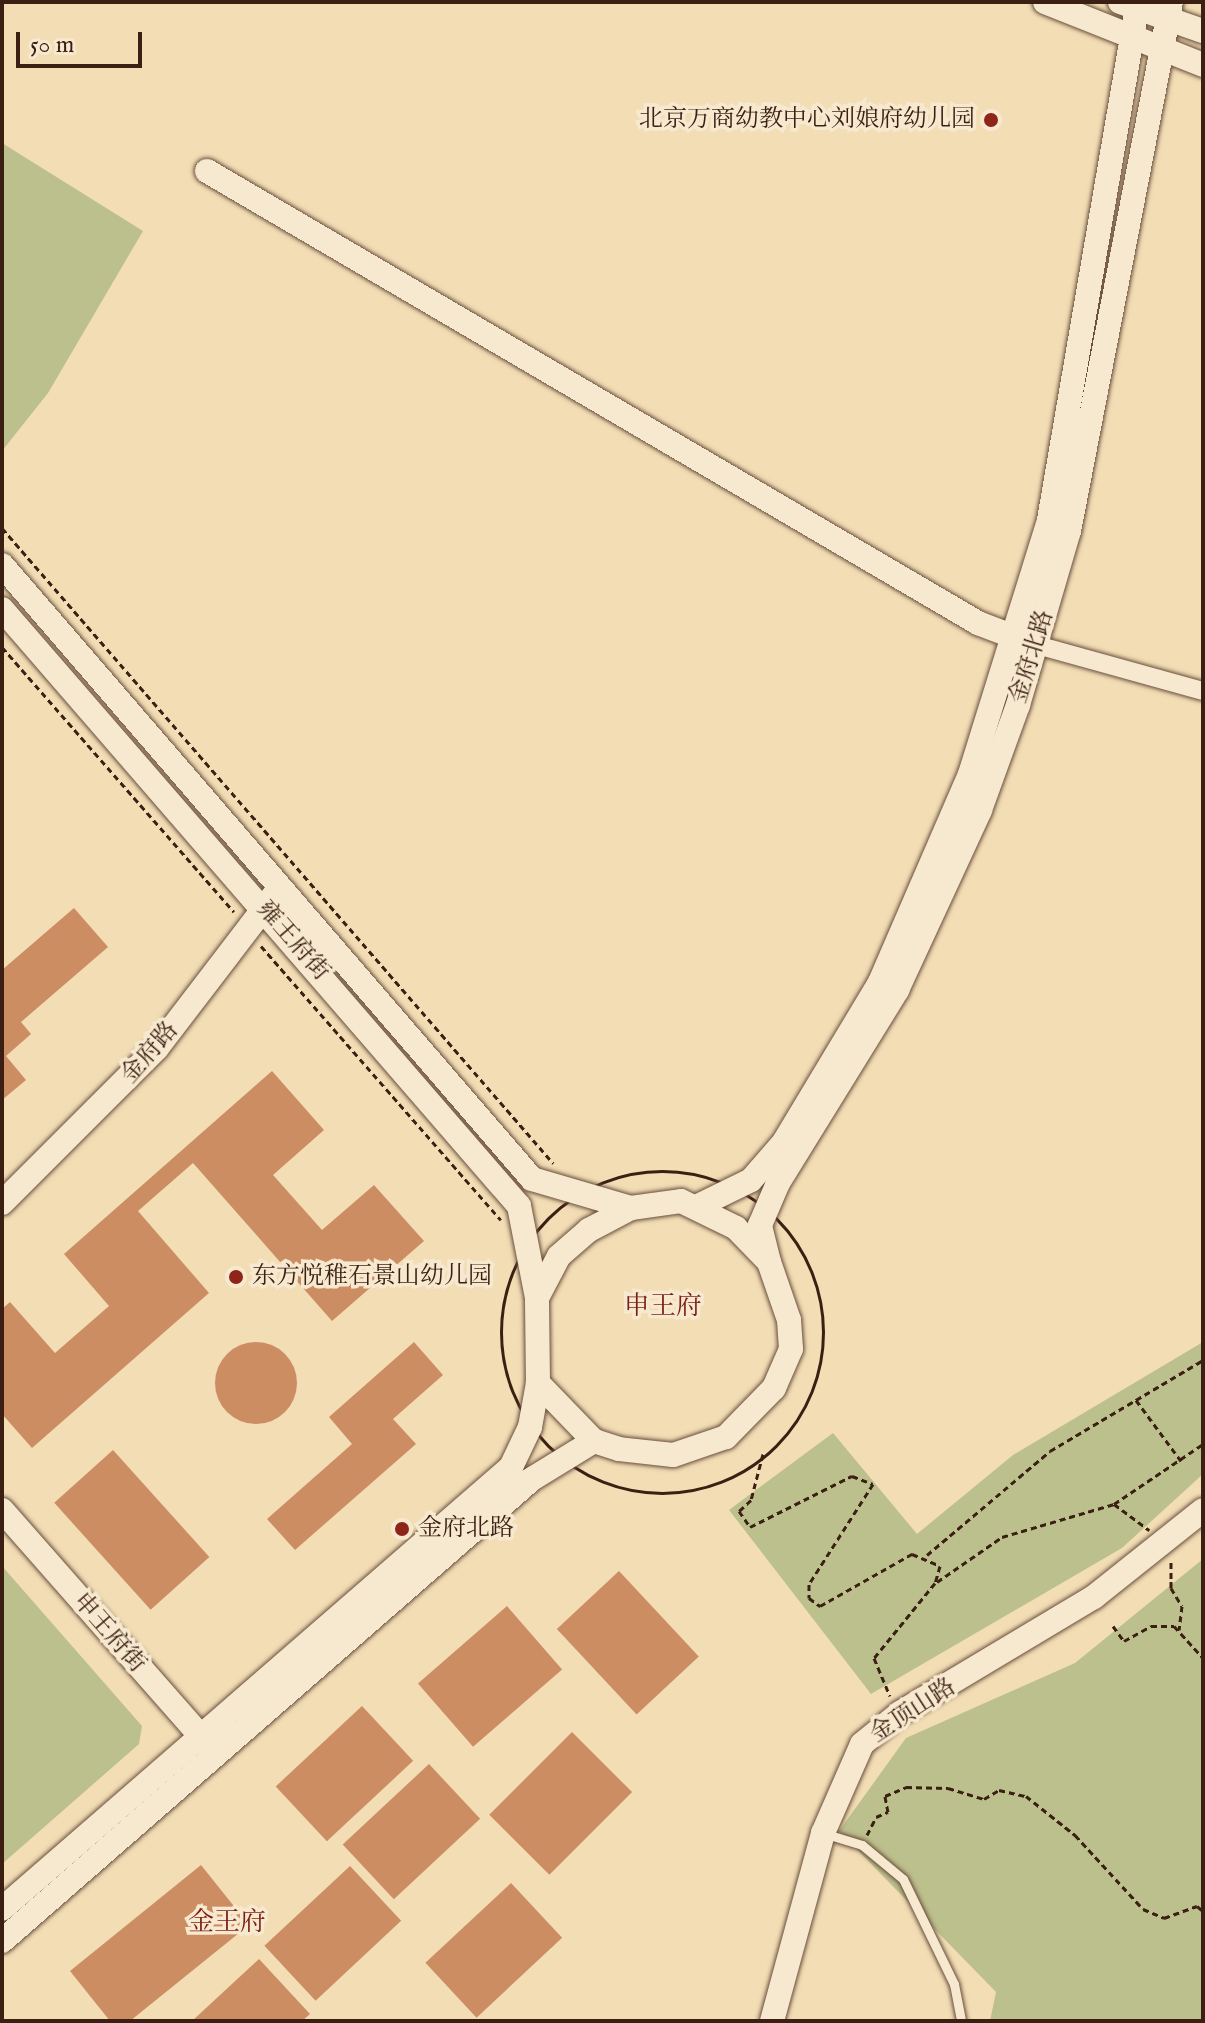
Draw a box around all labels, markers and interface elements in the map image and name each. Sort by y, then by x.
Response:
scale bar [20,16,146,66]
text: 50 m [30,30,74,61]
place label: 北京万商幼教中心刘娘府幼儿园 [639,106,975,134]
marker: 北京万商幼教中心刘娘府幼儿园 [982,111,1000,129]
street label: 金府北路 [1004,607,1060,707]
street label: 雍王府街 [251,895,335,987]
street label: 金府路 [116,1016,184,1090]
place label: 东方悦稚石景山幼儿园 [252,1263,492,1291]
marker: 东方悦稚石景山幼儿园 [227,1268,245,1286]
district label: 申王府 [624,1291,702,1323]
place label: 金府北路 [418,1515,514,1543]
marker: 金府北路 [393,1520,411,1538]
street label: 申王府街 [67,1587,151,1679]
street label: 金顶山路 [865,1673,961,1749]
district label: 金王府 [188,1907,266,1939]

